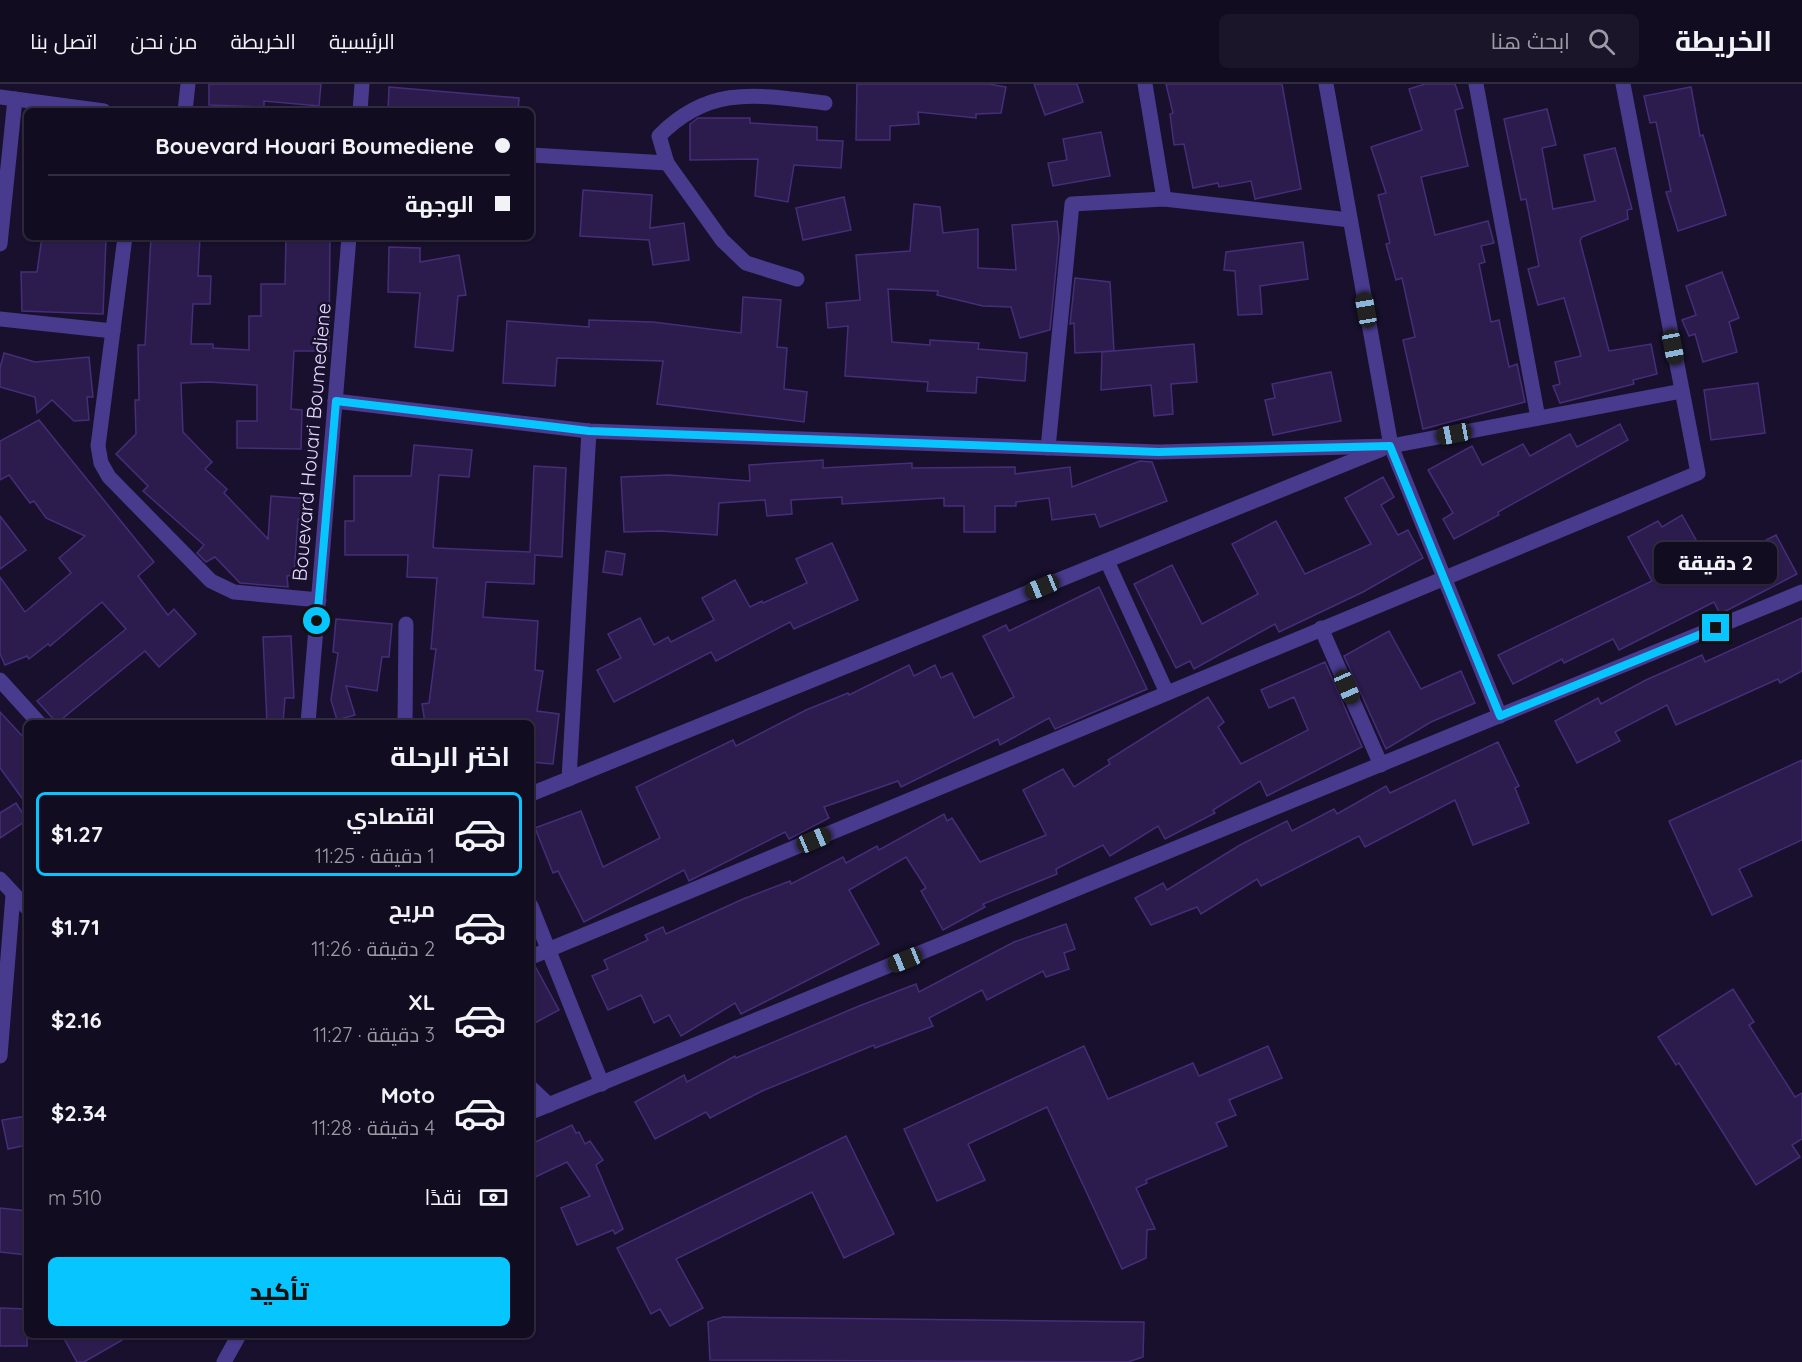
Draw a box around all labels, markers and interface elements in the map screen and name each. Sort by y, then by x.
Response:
search box [1219,14,1639,68]
text: الخريطة [1675,23,1772,58]
icon: search [1585,25,1618,58]
text: ابحث هنا [1490,27,1570,55]
text: اتصل بنا [30,28,98,54]
text: من نحن [131,28,197,54]
text: الخريطة [230,28,296,54]
text: الرئيسية [329,28,395,54]
text: Bouevard Houari Boumediene [155,132,474,160]
text: الوجهة [405,190,474,218]
car [1354,291,1378,329]
street label: Bouevard Houari Boumediene [286,302,336,582]
car [1661,328,1685,366]
car [1435,422,1473,446]
callout: 2 دقيقة [1654,541,1778,583]
text: 2 دقيقة [1678,550,1753,575]
car [1022,572,1062,602]
route start [303,607,330,634]
route end [1702,614,1729,641]
car [1331,667,1363,707]
text: اختر الرحلة [390,739,510,773]
text: اقتصادي [346,802,435,830]
icon: car [453,807,507,861]
text: $1.27 [51,820,103,848]
car [794,825,834,855]
text: 1 دقيقة · 11:25 [315,843,435,868]
text: مريح [389,895,435,923]
icon: car [453,900,507,954]
text: $1.71 [51,913,100,941]
text: 2 دقيقة · 11:26 [311,936,435,961]
car [885,945,925,975]
text: XL [408,988,435,1016]
icon: car [453,993,507,1047]
text: $2.16 [51,1006,102,1034]
text: 3 دقيقة · 11:27 [313,1022,435,1047]
text: Moto [381,1081,435,1109]
icon: car [453,1086,507,1140]
text: $2.34 [51,1099,107,1127]
text: 4 دقيقة · 11:28 [312,1115,435,1140]
icon: cash [477,1181,510,1214]
text: نقدًا [424,1183,462,1211]
text: 510 m [48,1185,102,1210]
button: تأكيد [48,1257,510,1326]

